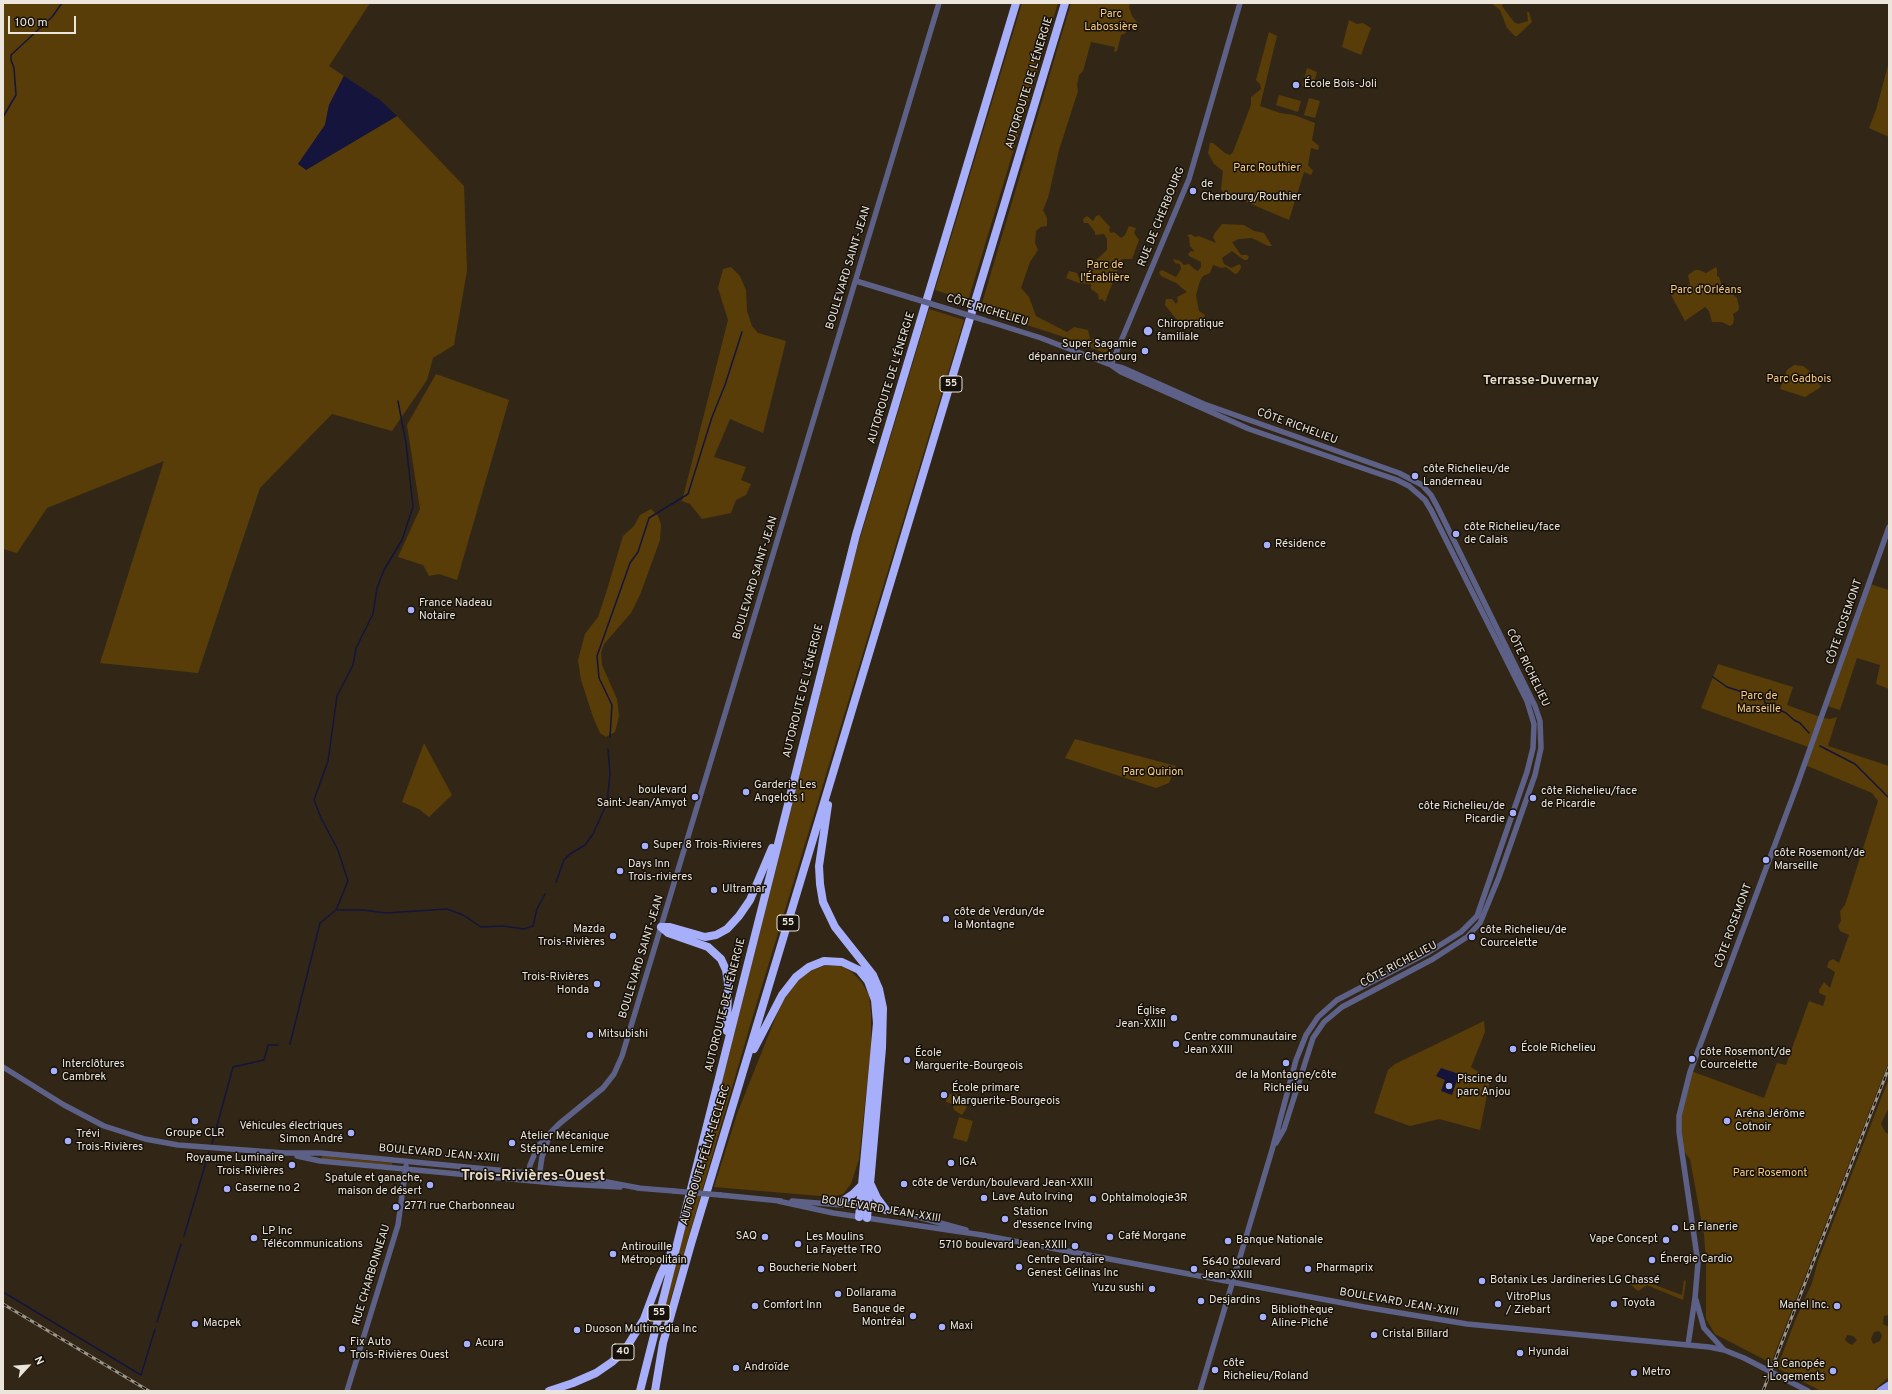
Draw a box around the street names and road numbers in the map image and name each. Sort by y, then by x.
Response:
street label: AUTOROUTE DE L'ÉNERGIE [1004,15,1056,151]
street label: RUE DE CHERBOURG [1136,165,1188,269]
street label: BOULEVARD SAINT-JEAN [824,205,874,331]
street label: CÔTE RICHELIEU [944,292,1030,330]
street label: AUTOROUTE DE L'ÉNERGIE [866,310,918,446]
road number: 55 [940,376,962,392]
street label: CÔTE RICHELIEU [1255,406,1339,448]
street label: BOULEVARD SAINT-JEAN [731,515,781,641]
street label: CÔTE ROSEMONT [1824,578,1866,666]
street label: AUTOROUTE DE L'ÉNERGIE [781,623,827,759]
street label: CÔTE RICHELIEU [1502,627,1552,709]
street label: CÔTE ROSEMONT [1712,882,1756,970]
street label: BOULEVARD SAINT-JEAN [617,894,667,1020]
road number: 55 [777,915,799,931]
street label: AUTOROUTE DE L'ÉNERGIE [703,937,749,1073]
street label: CÔTE RICHELIEU [1358,939,1440,991]
street label: AUTOROUTE FÉLIX-LECLERC [678,1083,734,1227]
street label: BOULEVARD JEAN-XXIII [378,1142,500,1166]
street label: BOULEVARD JEAN-XXIII [820,1194,942,1226]
street label: RUE CHARBONNEAU [350,1223,394,1327]
street label: BOULEVARD JEAN-XXIII [1338,1286,1460,1320]
road number: 55 [648,1305,670,1321]
road number: 40 [612,1344,634,1360]

